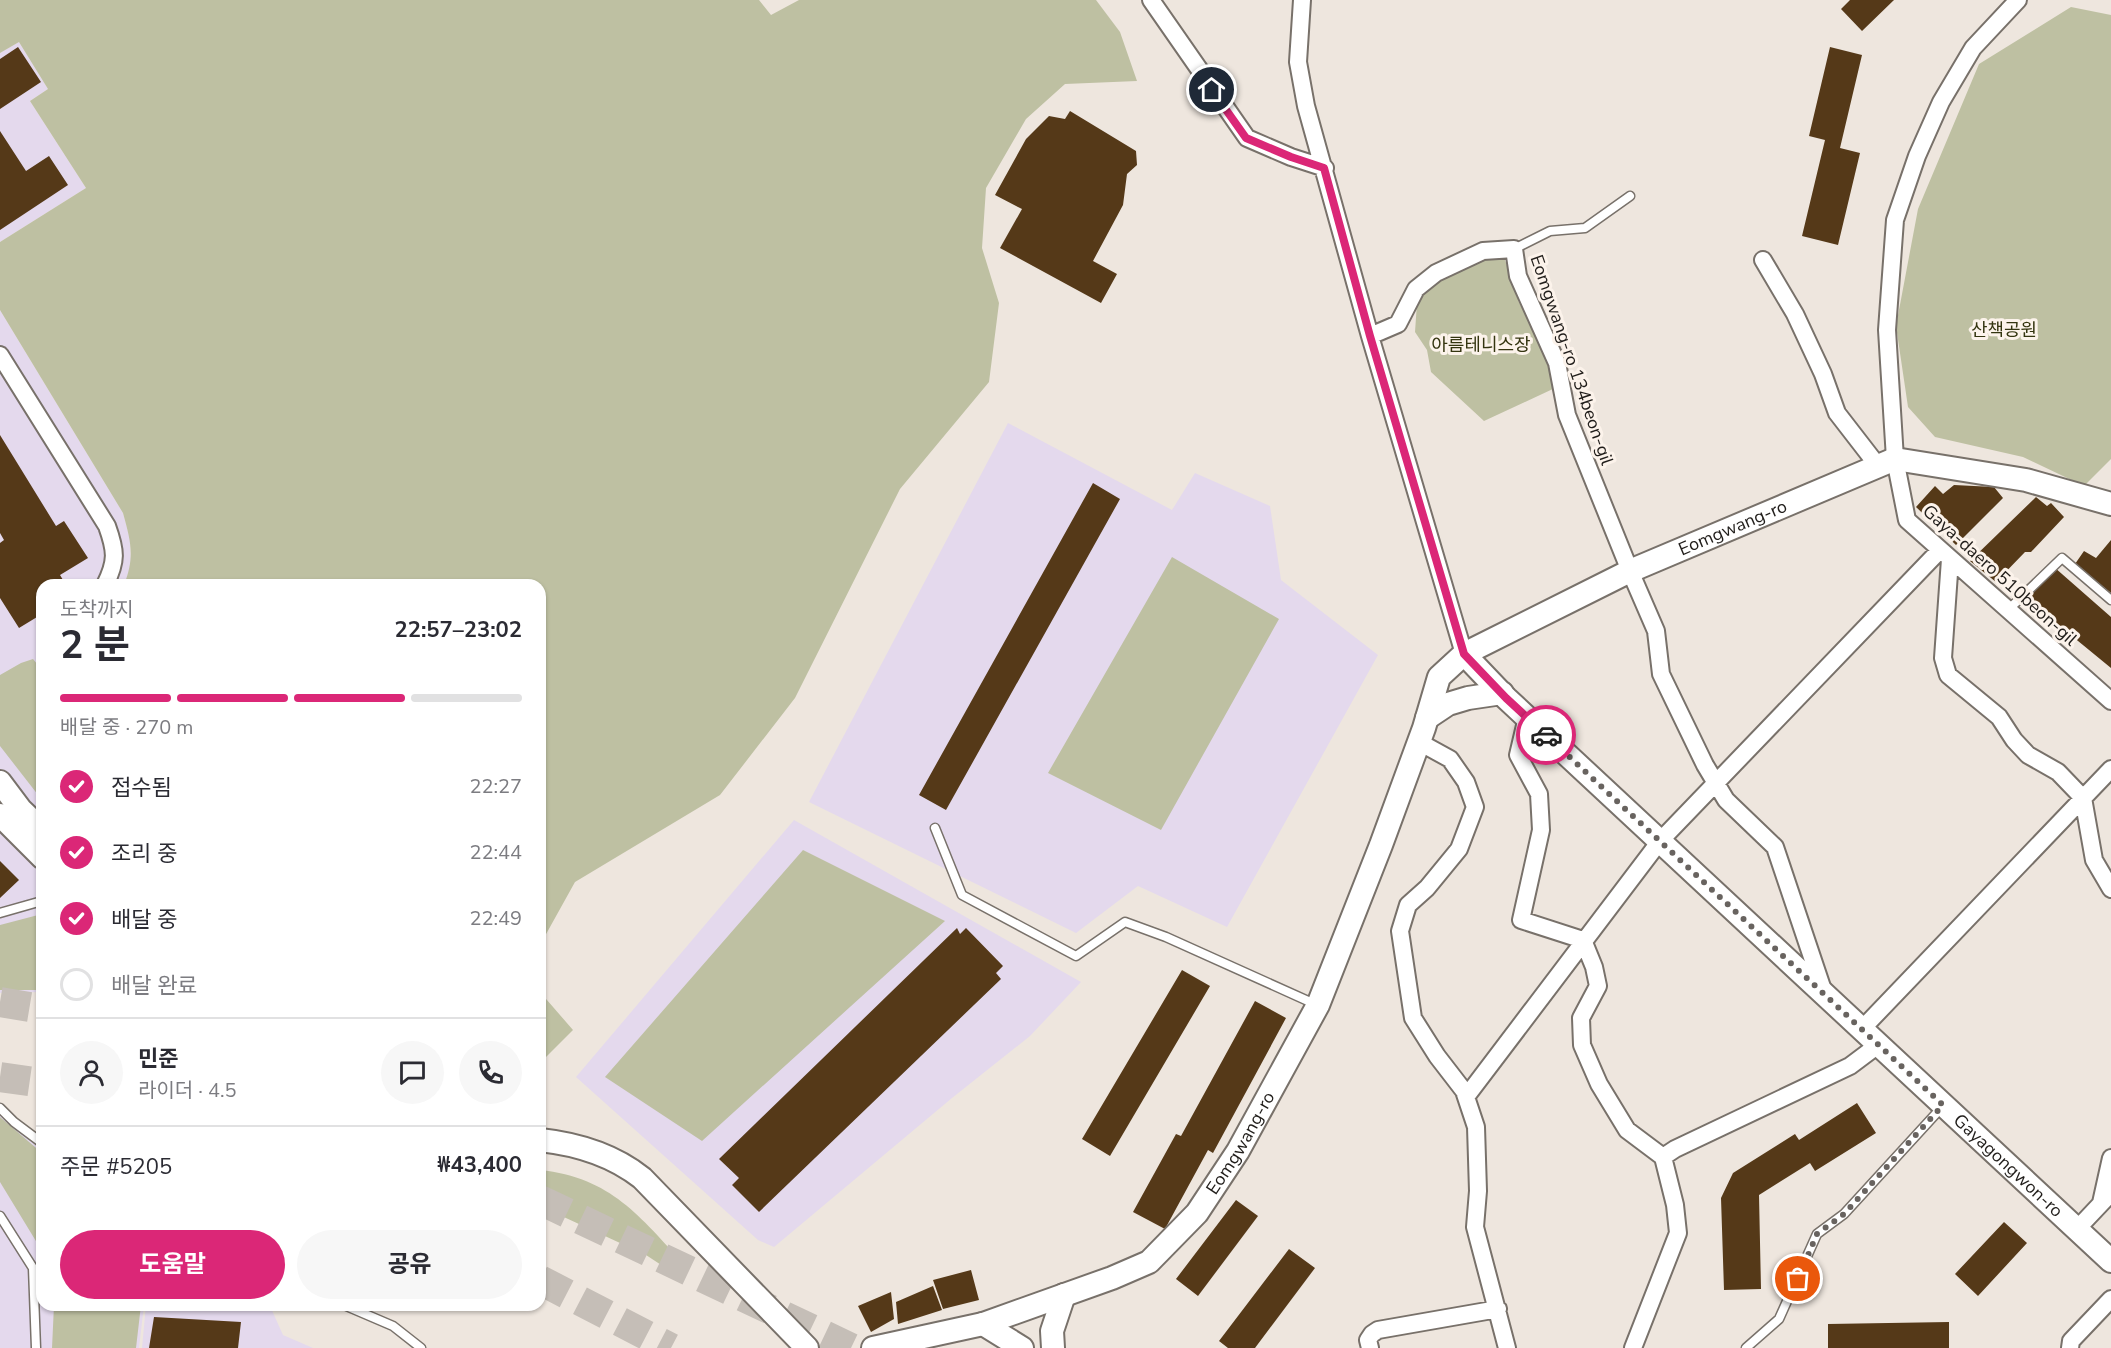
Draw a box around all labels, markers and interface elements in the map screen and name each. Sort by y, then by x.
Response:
pin [1186,64,1237,115]
icon: home [1195,73,1228,106]
street label: Eomgwang-ro 134beon-gil [1525,252,1620,469]
park label: 산책공원 [1971,318,2037,342]
park label: 아름테니스장 [1431,333,1531,357]
street label: Eomgwang-ro [1675,494,1791,561]
street label: Gaya-daero 510beon-gil [1918,499,2083,651]
text: 도착까지 [60,596,134,623]
text: 22:57–23:02 [394,615,522,645]
text: 2 분 [60,619,130,672]
courier [1516,705,1576,765]
text: 배달 중 · 270 m [60,714,193,741]
icon: car [1530,719,1563,752]
icon: check [60,770,93,803]
text: 접수됨 [111,773,172,803]
text: 22:27 [469,773,522,800]
icon: check [60,836,93,869]
text: 조리 중 [111,839,177,869]
text: 22:44 [469,839,522,866]
icon: check [60,902,93,935]
text: 배달 중 [111,905,177,935]
text: 22:49 [469,905,522,932]
text: 배달 완료 [111,971,198,1001]
button: person [60,1041,123,1104]
button: chat [381,1041,444,1104]
button: phone [459,1041,522,1104]
text: 민준 [138,1044,178,1074]
text: 라이더 · 4.5 [138,1077,237,1104]
street label: Eomgwang-ro [1201,1087,1280,1199]
street label: Gayagongwon-ro [1948,1108,2068,1223]
text: ₩43,400 [437,1150,522,1180]
text: 주문 #5205 [60,1152,172,1182]
button: 도움말 [60,1230,285,1299]
button: 공유 [297,1230,522,1299]
pin [1772,1253,1823,1304]
icon: bag [1781,1262,1814,1295]

